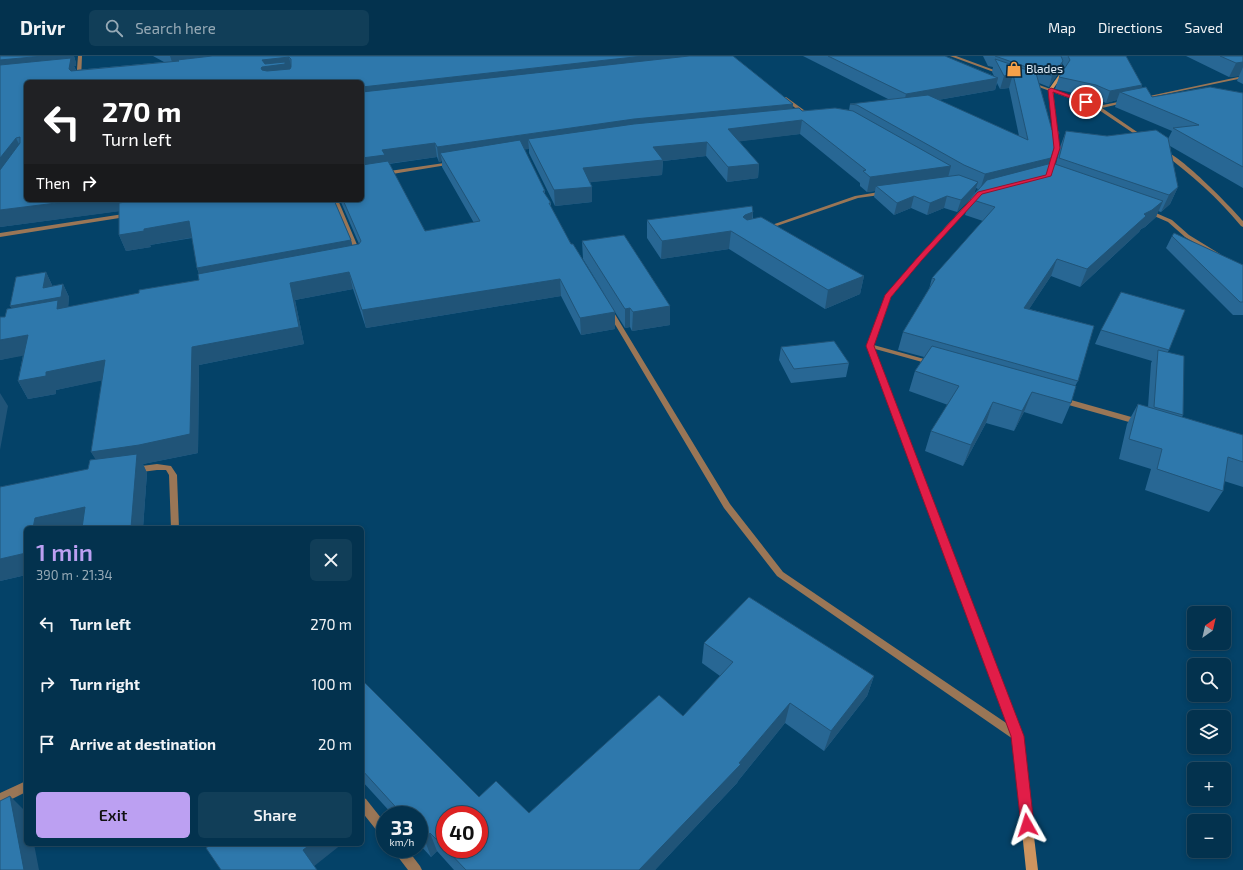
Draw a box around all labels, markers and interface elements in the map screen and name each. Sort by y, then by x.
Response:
search box [89,10,369,46]
text: Drivr [20,16,65,39]
icon: search [103,17,125,39]
text: Search here [135,19,216,37]
text: Map [1048,19,1076,36]
text: Directions [1098,19,1163,36]
text: Saved [1185,19,1223,36]
shop icon: Blades [1005,60,1023,78]
place label: Blades [1026,61,1063,75]
pin [1069,85,1103,119]
icon: arrive [1075,91,1097,113]
text: 270 m [102,94,181,128]
icon: left [36,96,88,148]
text: Turn left [102,128,172,150]
icon: right [78,172,100,194]
text: Then [36,174,70,192]
text: 1 min [36,537,93,566]
button: close [310,539,352,581]
text: 390 m · 21:34 [36,567,112,583]
north arrow [1187,606,1231,650]
map controls [1187,606,1231,858]
icon: left [36,613,58,635]
text: Turn left [70,615,131,633]
text: 270 m [310,615,352,633]
button: search [1187,658,1231,702]
icon: right [36,673,58,695]
text: Turn right [70,675,140,693]
text: 100 m [311,675,352,693]
button: layers [1187,710,1231,754]
icon: arrive [36,733,58,755]
text: Arrive at destination [70,735,216,753]
text: 20 m [318,735,352,753]
button: + [1187,762,1231,806]
button: Exit [36,792,190,838]
button: Share [198,792,352,838]
position arrow [1006,804,1048,846]
speed limit sign: 40 [436,806,488,858]
button: − [1187,814,1231,858]
text: 33 [391,815,413,839]
text: km/h [390,836,414,848]

